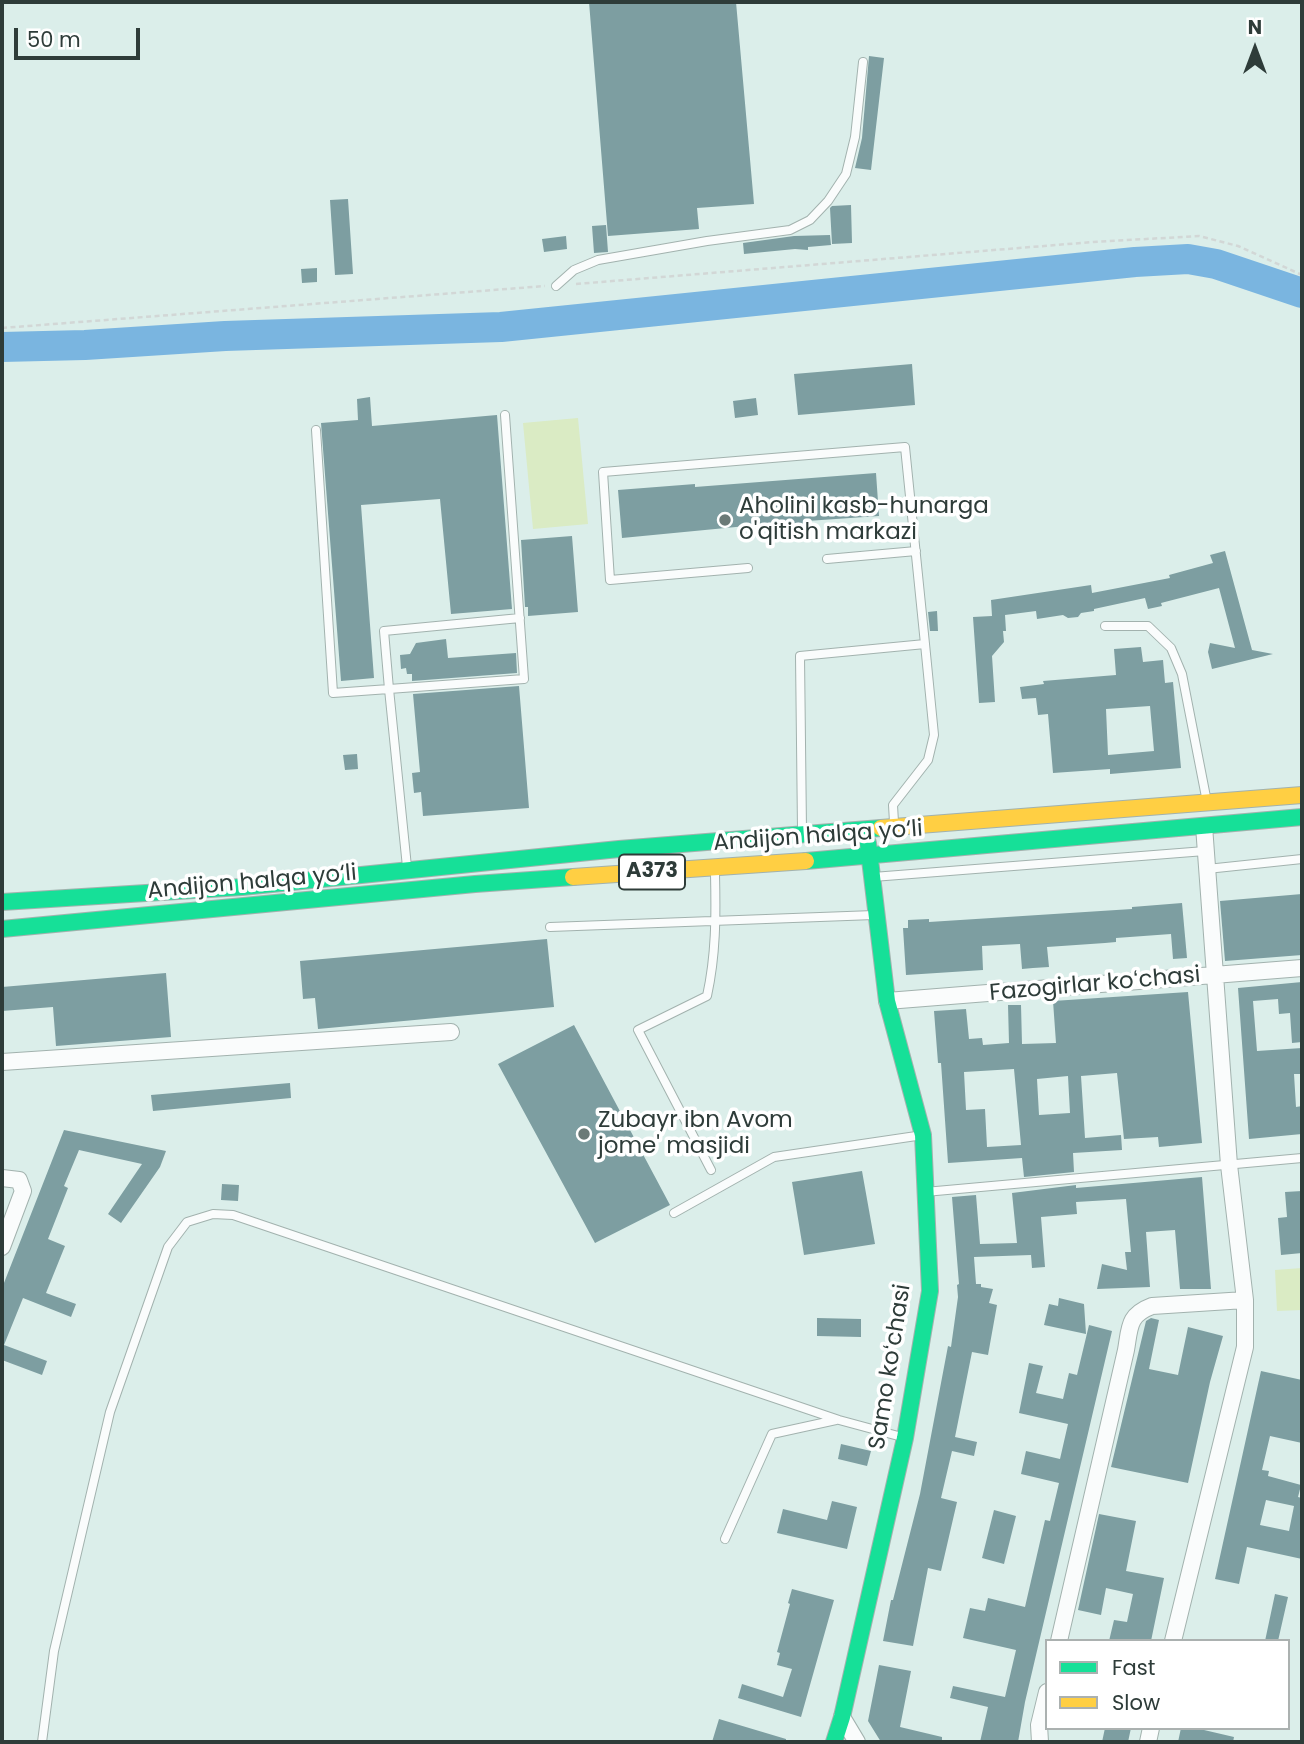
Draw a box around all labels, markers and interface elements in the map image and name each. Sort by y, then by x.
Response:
scale bar [18,14,144,58]
north arrow [1220,14,1290,84]
text: N [1248,14,1262,41]
text: 50 m [27,25,81,54]
place label: Aholini kasb-hunarga o'qitish markazi [739,493,989,547]
marker: Aholini kasb-hunarga o'qitish markazi [717,512,733,528]
street label: Andijon halqa yo‘li [712,816,924,858]
road number: A373 [619,854,685,890]
street label: Andijon halqa yo‘li [146,860,358,906]
street label: Fazogirlar koʻchasi [988,962,1202,1008]
place label: Zubayr ibn Avom jome' masjidi [598,1107,793,1161]
marker: Zubayr ibn Avom jome' masjidi [576,1126,592,1142]
street label: Samo koʻchasi [864,1282,918,1452]
legend [1045,1639,1290,1730]
text: Fast [1112,1653,1155,1682]
text: Slow [1112,1688,1160,1717]

